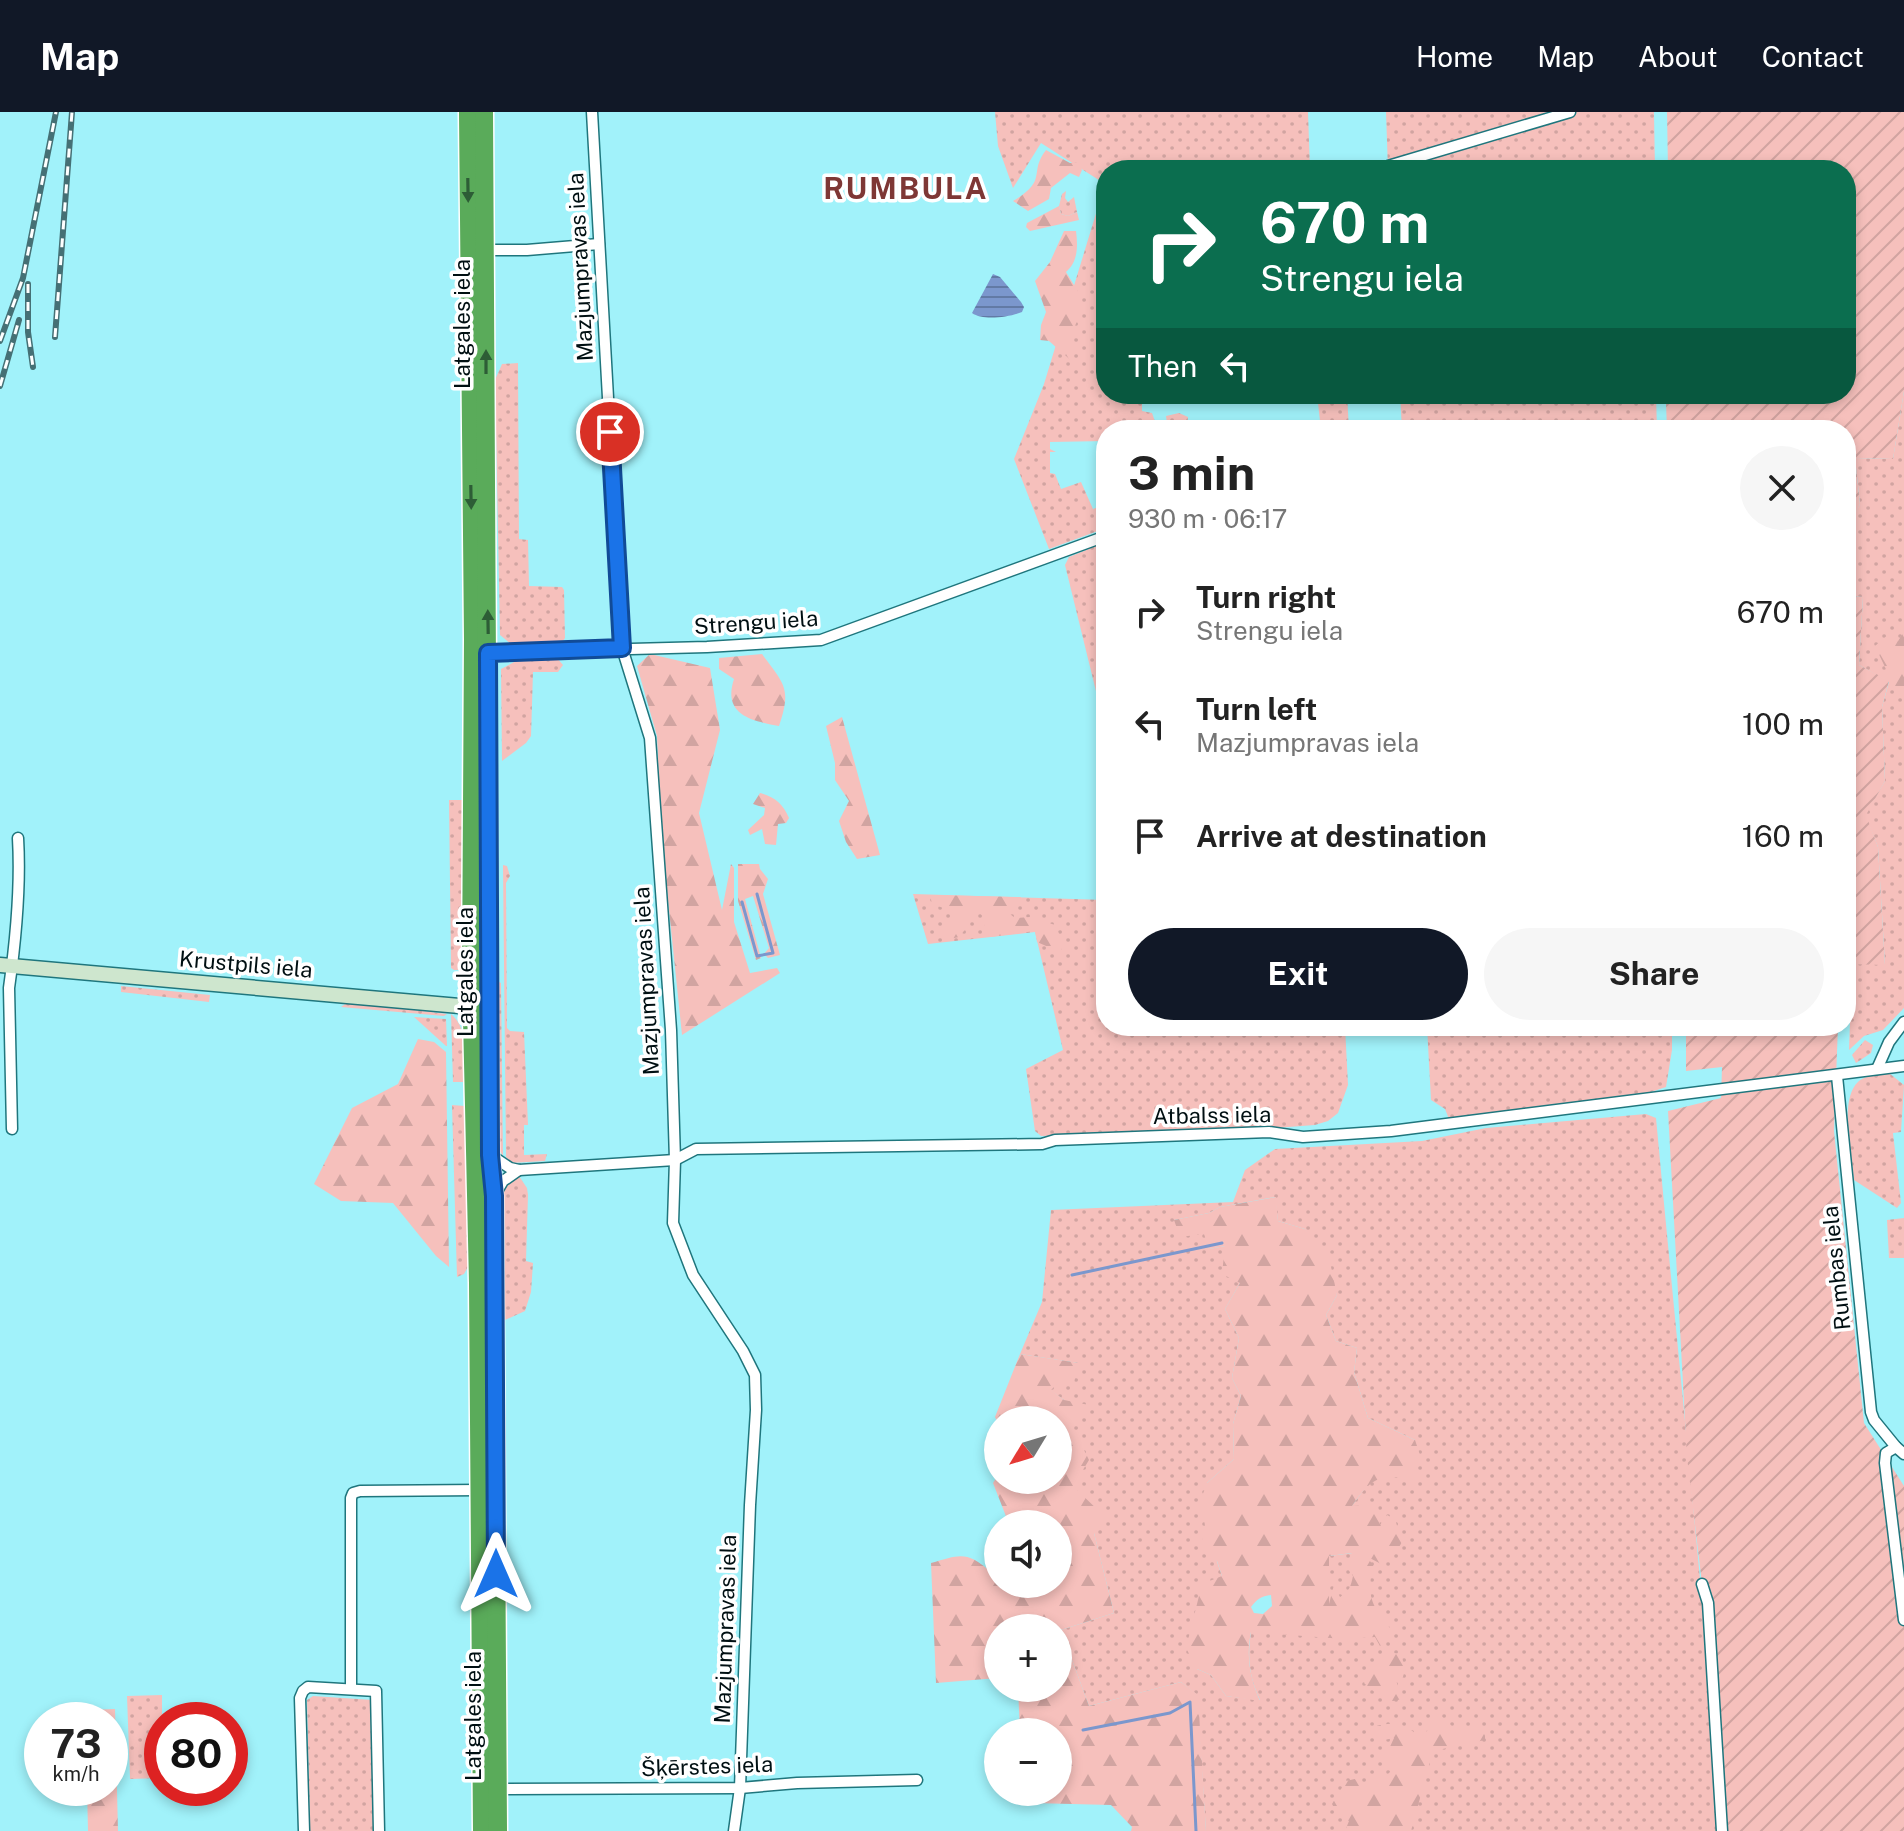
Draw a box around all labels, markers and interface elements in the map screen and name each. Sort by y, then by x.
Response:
text: Map [40,34,119,79]
text: Home [1416,40,1493,73]
text: Map [1537,40,1594,73]
text: About [1638,40,1718,73]
text: Contact [1762,40,1864,73]
district label: RUMBULA [823,170,989,206]
street label: Mazjumpravas iela [562,172,598,362]
one-way arrow [462,178,475,203]
text: 670 m [1260,190,1429,256]
icon: right [1128,192,1232,296]
text: Strengu iela [1260,257,1464,299]
street label: Latgales iela [449,259,475,389]
icon: left [1213,344,1257,388]
text: Then [1128,348,1197,384]
one-way arrow [480,349,492,374]
pin [576,398,644,466]
icon: arrive [588,410,632,454]
text: 3 min [1128,444,1255,501]
button: close [1740,446,1824,530]
one-way arrow [465,485,477,510]
text: 930 m · 06:17 [1128,503,1287,534]
text: Turn right [1196,579,1336,615]
icon: right [1128,590,1172,634]
text: 670 m [1737,594,1824,630]
street label: Strengu iela [693,605,819,639]
one-way arrow [482,609,494,634]
text: Strengu iela [1196,615,1343,646]
text: Turn left [1196,691,1317,727]
icon: left [1128,702,1172,746]
text: 100 m [1742,706,1824,742]
text: Mazjumpravas iela [1196,727,1419,758]
icon: arrive [1128,814,1172,858]
text: Arrive at destination [1196,818,1487,854]
text: 160 m [1742,818,1824,854]
street label: Mazjumpravas iela [628,886,664,1076]
street label: Latgales iela [452,907,478,1037]
button: Exit [1128,928,1468,1020]
button: Share [1484,928,1824,1020]
street label: Krustpils iela [178,945,314,983]
street label: Atbalss iela [1152,1101,1272,1129]
street label: Rumbas iela [1817,1205,1855,1331]
north arrow [984,1406,1072,1494]
map controls [984,1406,1072,1806]
button: sound [984,1510,1072,1598]
position arrow [454,1532,538,1616]
street label: Mazjumpravas iela [709,1534,741,1724]
button: + [984,1614,1072,1702]
street label: Latgales iela [460,1651,486,1781]
speed limit sign: 80 [144,1702,248,1806]
button: − [984,1718,1072,1806]
text: 73 [50,1720,102,1767]
street label: Šķērstes iela [641,1751,773,1781]
text: km/h [52,1762,100,1786]

